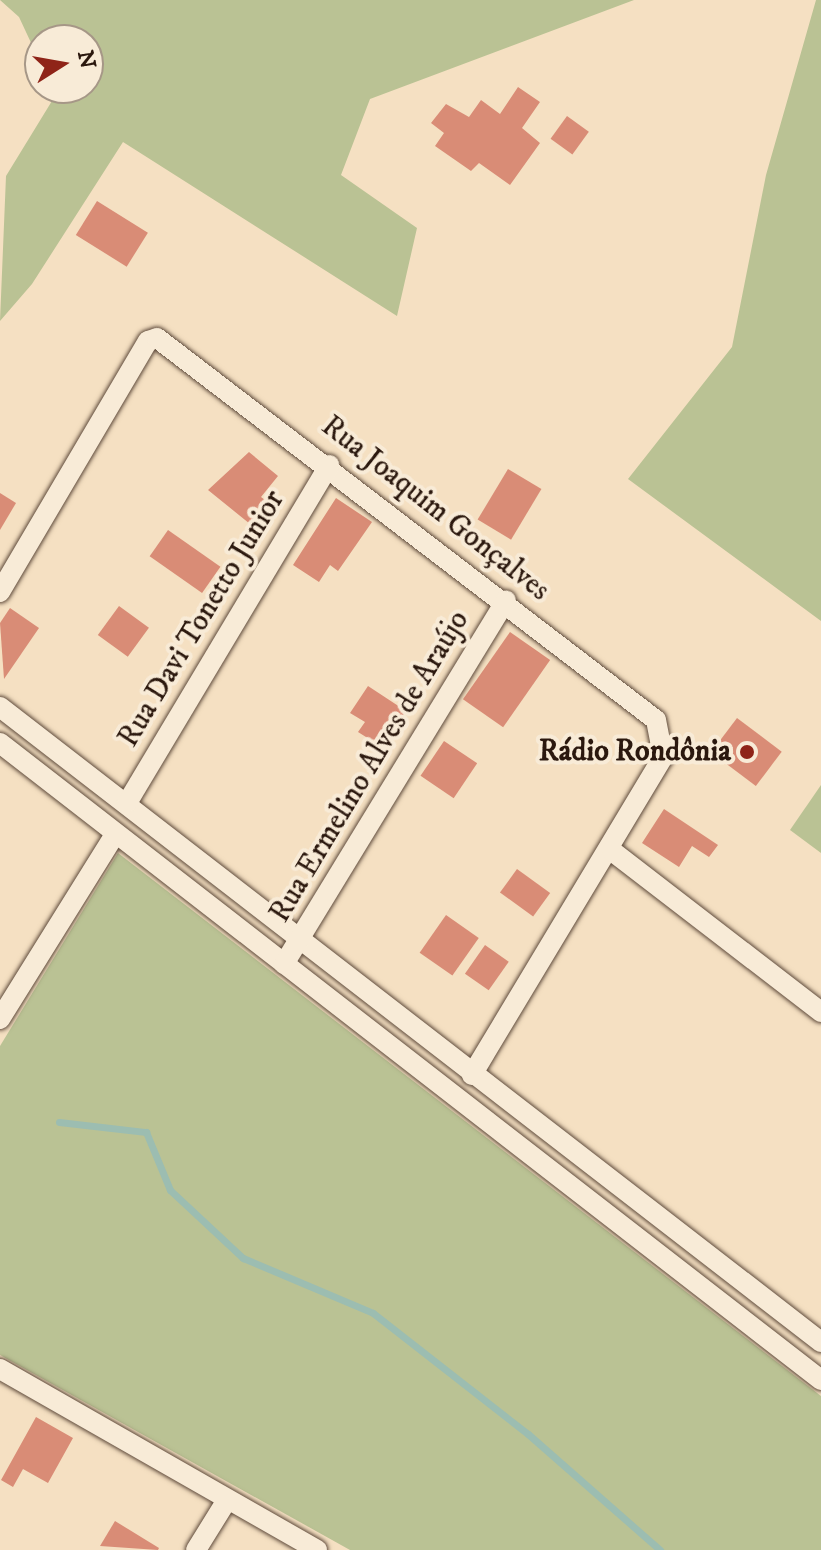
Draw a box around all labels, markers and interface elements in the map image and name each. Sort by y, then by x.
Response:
north arrow [24,24,104,104]
text: N [71,48,101,71]
street label: Rua Joaquim Gonçalves [314,409,556,609]
street label: Rua Davi Tonetto Junior [111,484,293,754]
street label: Rua Ermelino Alves de Araújo [263,605,477,929]
place label: Rádio Rondônia [539,734,731,770]
marker: Rádio Rondônia [738,743,756,761]

